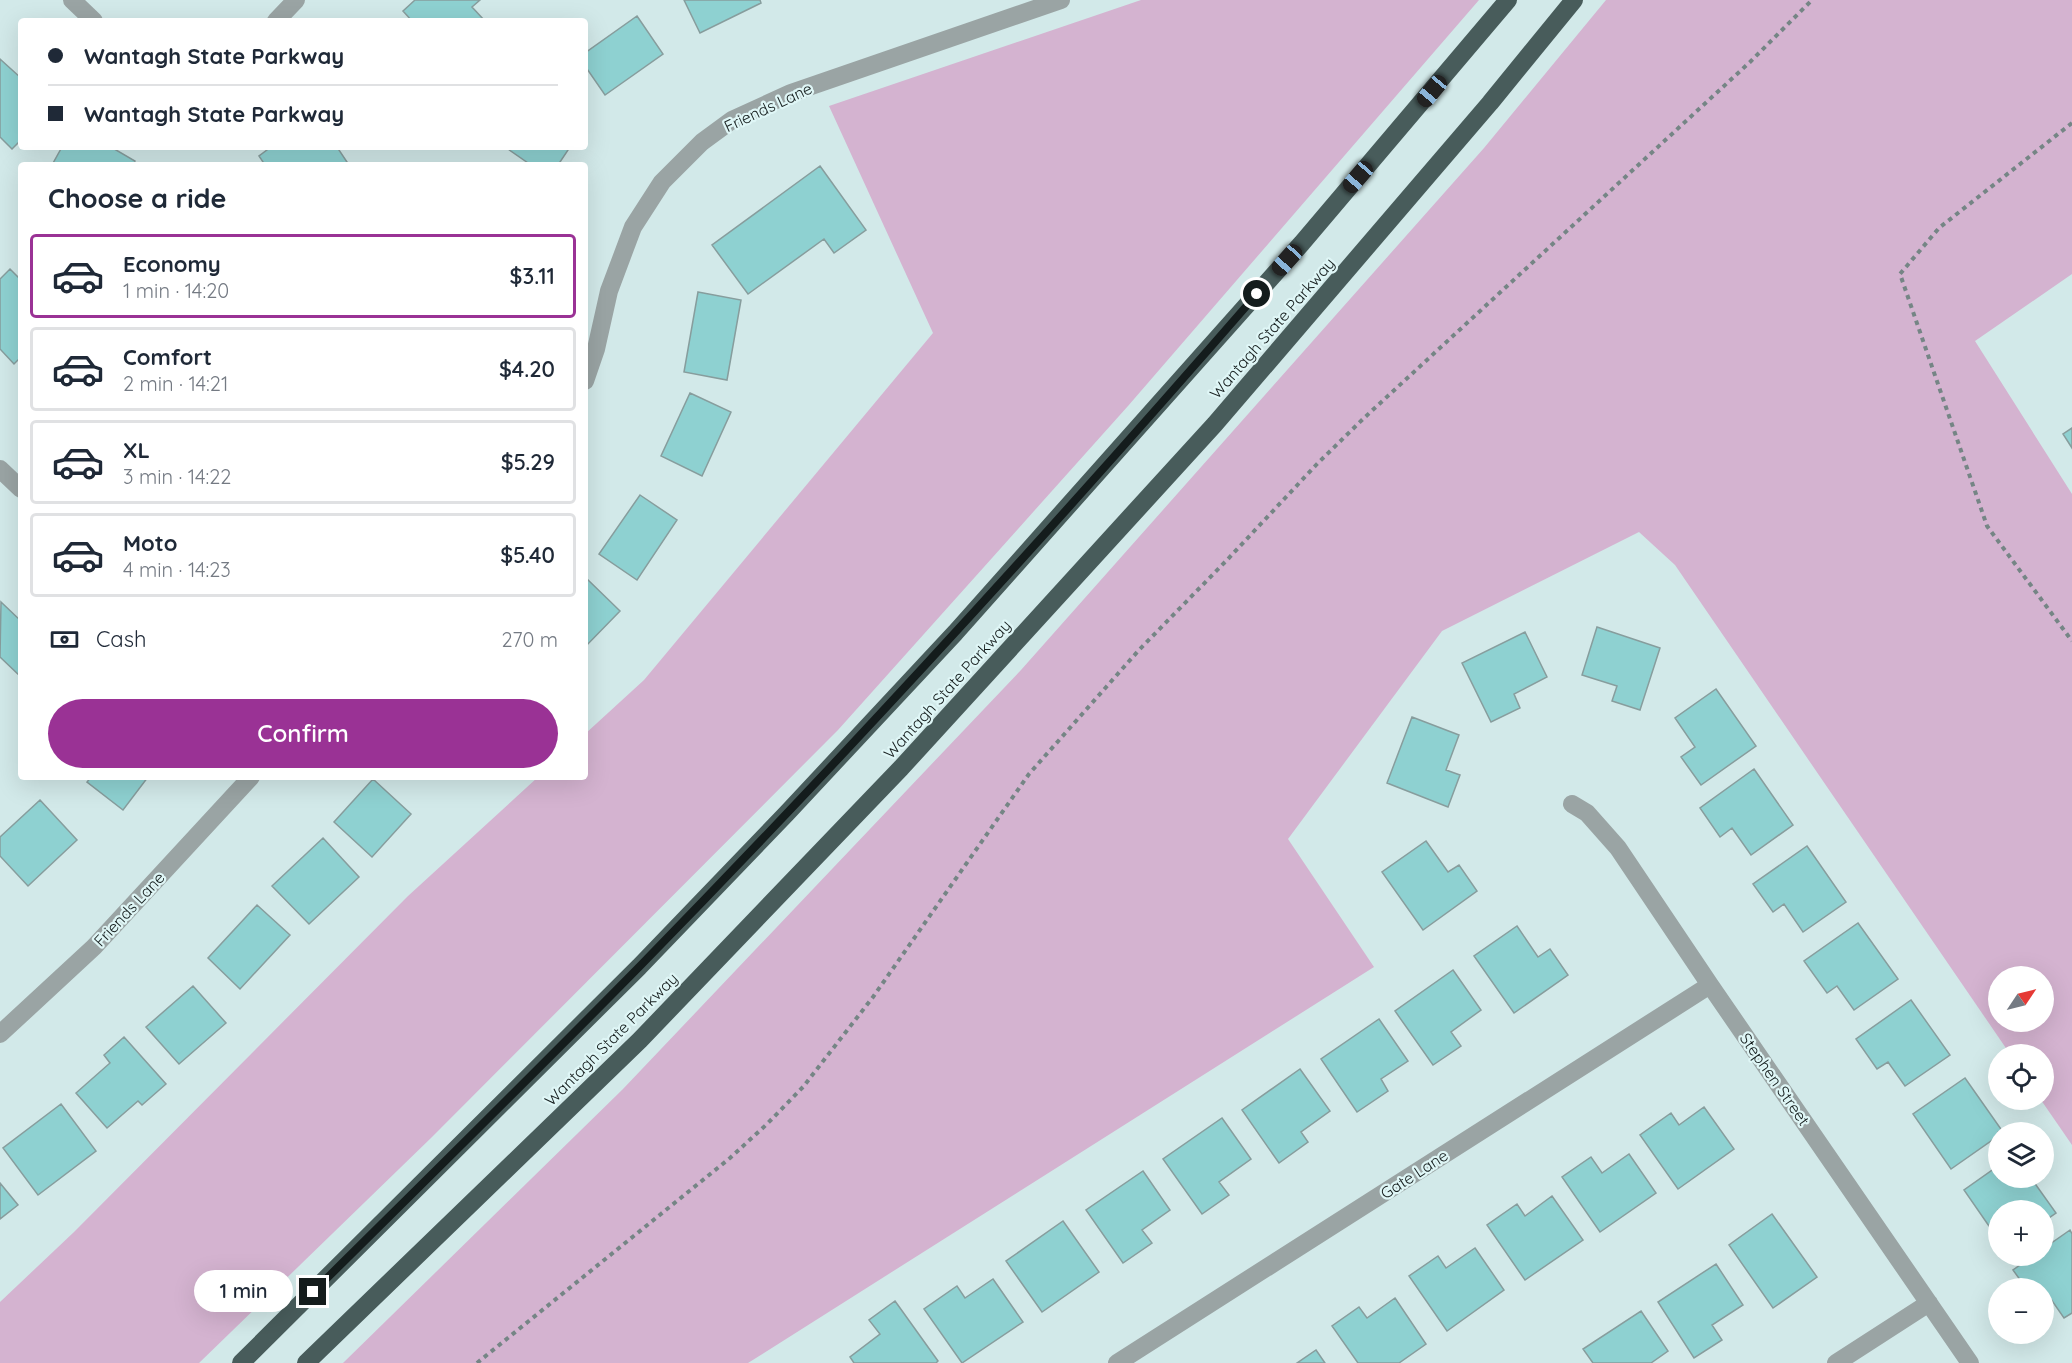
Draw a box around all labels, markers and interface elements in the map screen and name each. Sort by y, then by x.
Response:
text: Wantagh State Parkway [84,42,344,70]
car [1414,71,1450,111]
street label: Friends Lane [721,78,815,136]
text: Wantagh State Parkway [84,100,344,128]
car [1339,158,1377,196]
text: Choose a ride [48,181,226,215]
car [1268,241,1306,279]
icon: car [51,249,105,303]
text: Economy [123,250,221,278]
street label: Wantagh State Parkway [1205,253,1339,403]
text: $3.11 [510,262,555,290]
text: 1 min · 14:20 [123,278,229,303]
route start [1243,280,1270,307]
icon: car [51,342,105,396]
text: Comfort [123,343,212,371]
text: $4.20 [499,355,555,383]
text: 2 min · 14:21 [123,371,228,396]
icon: car [51,435,105,489]
text: XL [123,436,150,464]
text: $5.29 [501,448,555,476]
text: 3 min · 14:22 [123,464,231,489]
icon: car [51,528,105,582]
text: Moto [123,529,177,557]
text: $5.40 [500,541,555,569]
text: 4 min · 14:23 [123,557,231,582]
street label: Wantagh State Parkway [879,615,1015,763]
icon: cash [48,623,81,656]
text: Cash [96,625,147,653]
text: 270 m [501,627,558,652]
button: Confirm [48,699,558,768]
street label: Friends Lane [89,867,169,951]
north arrow [1988,966,2054,1032]
map controls [1988,966,2054,1344]
street label: Wantagh State Parkway [540,968,682,1110]
street label: Stephen Street [1736,1029,1814,1129]
button: locate [1988,1044,2054,1110]
button: layers [1988,1122,2054,1188]
street label: Gate Lane [1377,1145,1451,1203]
button: + [1988,1200,2054,1266]
callout: 1 min [193,1271,292,1313]
text: 1 min [220,1278,267,1303]
route end [299,1278,326,1305]
button: − [1988,1278,2054,1344]

